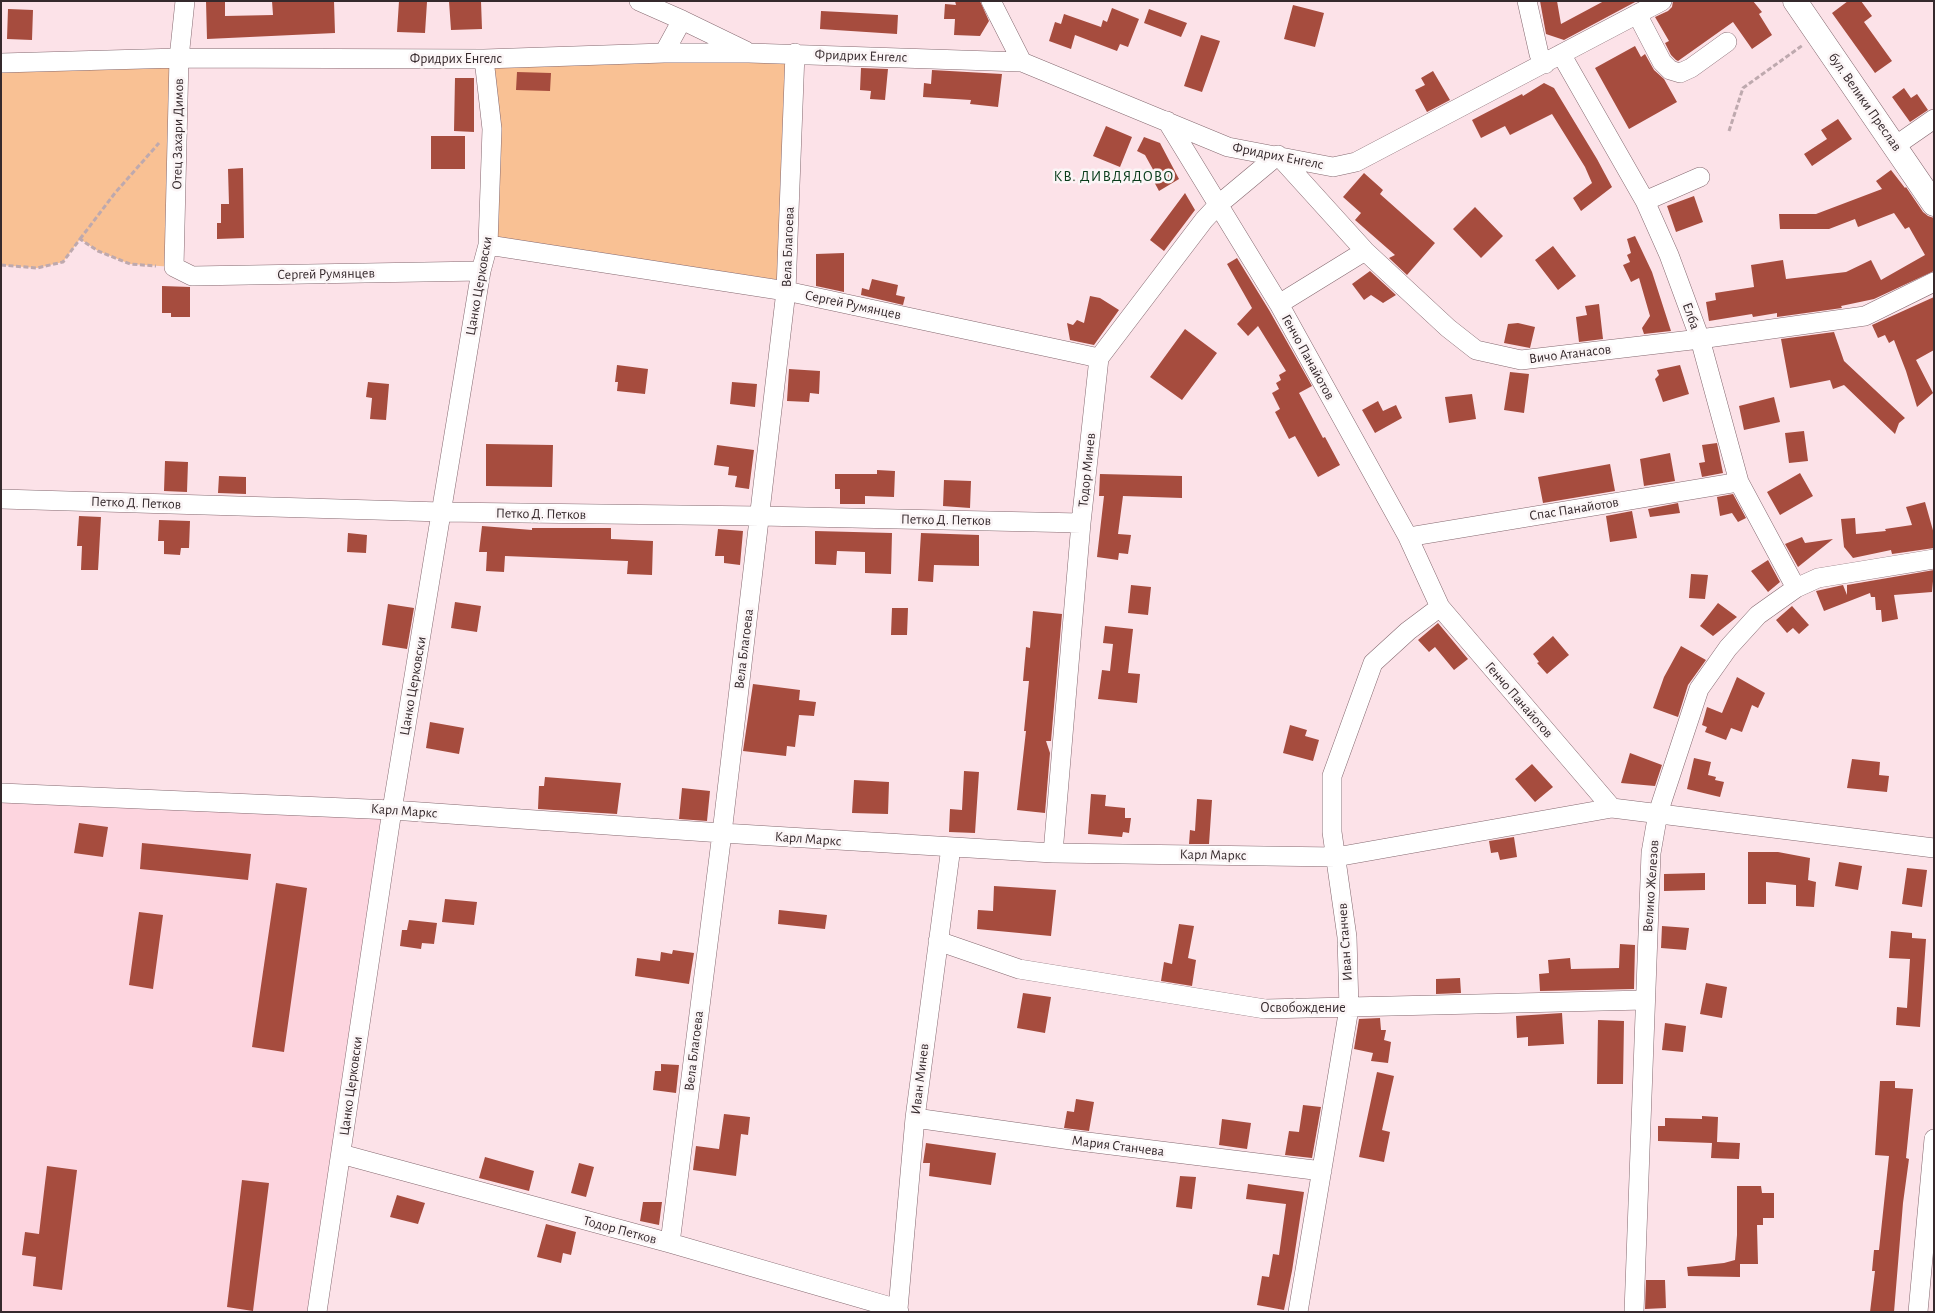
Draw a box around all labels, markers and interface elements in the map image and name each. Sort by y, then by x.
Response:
street label: Фридрих Енгелс [814,46,908,66]
street label: бул. Велики Преслав [1825,50,1905,154]
street label: Фридрих Енгелс [410,51,502,67]
street label: Отец Захари Димов [169,78,187,190]
street label: Фридрих Енгелс [1231,139,1325,173]
district label: КВ. ДИВДЯДОВО [1052,167,1176,185]
street label: Вела Благоева [778,206,798,288]
street label: Цанко Церковски [462,235,496,337]
street label: Сергей Румянцев [277,265,375,283]
street label: Сергей Румянцев [803,287,903,323]
street label: Елба [1678,300,1704,332]
street label: Генчо Панайотов [1278,311,1338,403]
street label: Вичо Атанасов [1528,341,1612,367]
street label: Тодор Минев [1075,432,1099,508]
street label: Петко Д. Петков [91,493,181,513]
street label: Спас Панайотов [1528,494,1620,524]
street label: Петко Д. Петков [496,505,586,523]
street label: Петко Д. Петков [901,511,991,529]
street label: Вела Благоева [731,608,757,690]
street label: Цанко Церковски [396,635,430,737]
street label: Генчо Панайотов [1481,659,1557,741]
street label: Карл Маркс [370,800,438,822]
street label: Карл Маркс [774,828,842,850]
street label: Велико Железов [1639,839,1663,933]
street label: Карл Маркс [1179,846,1247,864]
street label: Иван Станчев [1334,902,1356,982]
street label: Освобождение [1260,1000,1346,1016]
street label: Вела Благоева [681,1010,707,1092]
street label: Цанко Церковски [336,1035,366,1137]
street label: Иван Минев [907,1043,933,1115]
street label: Мария Станчева [1071,1132,1165,1160]
street label: Тодор Петков [581,1212,659,1248]

